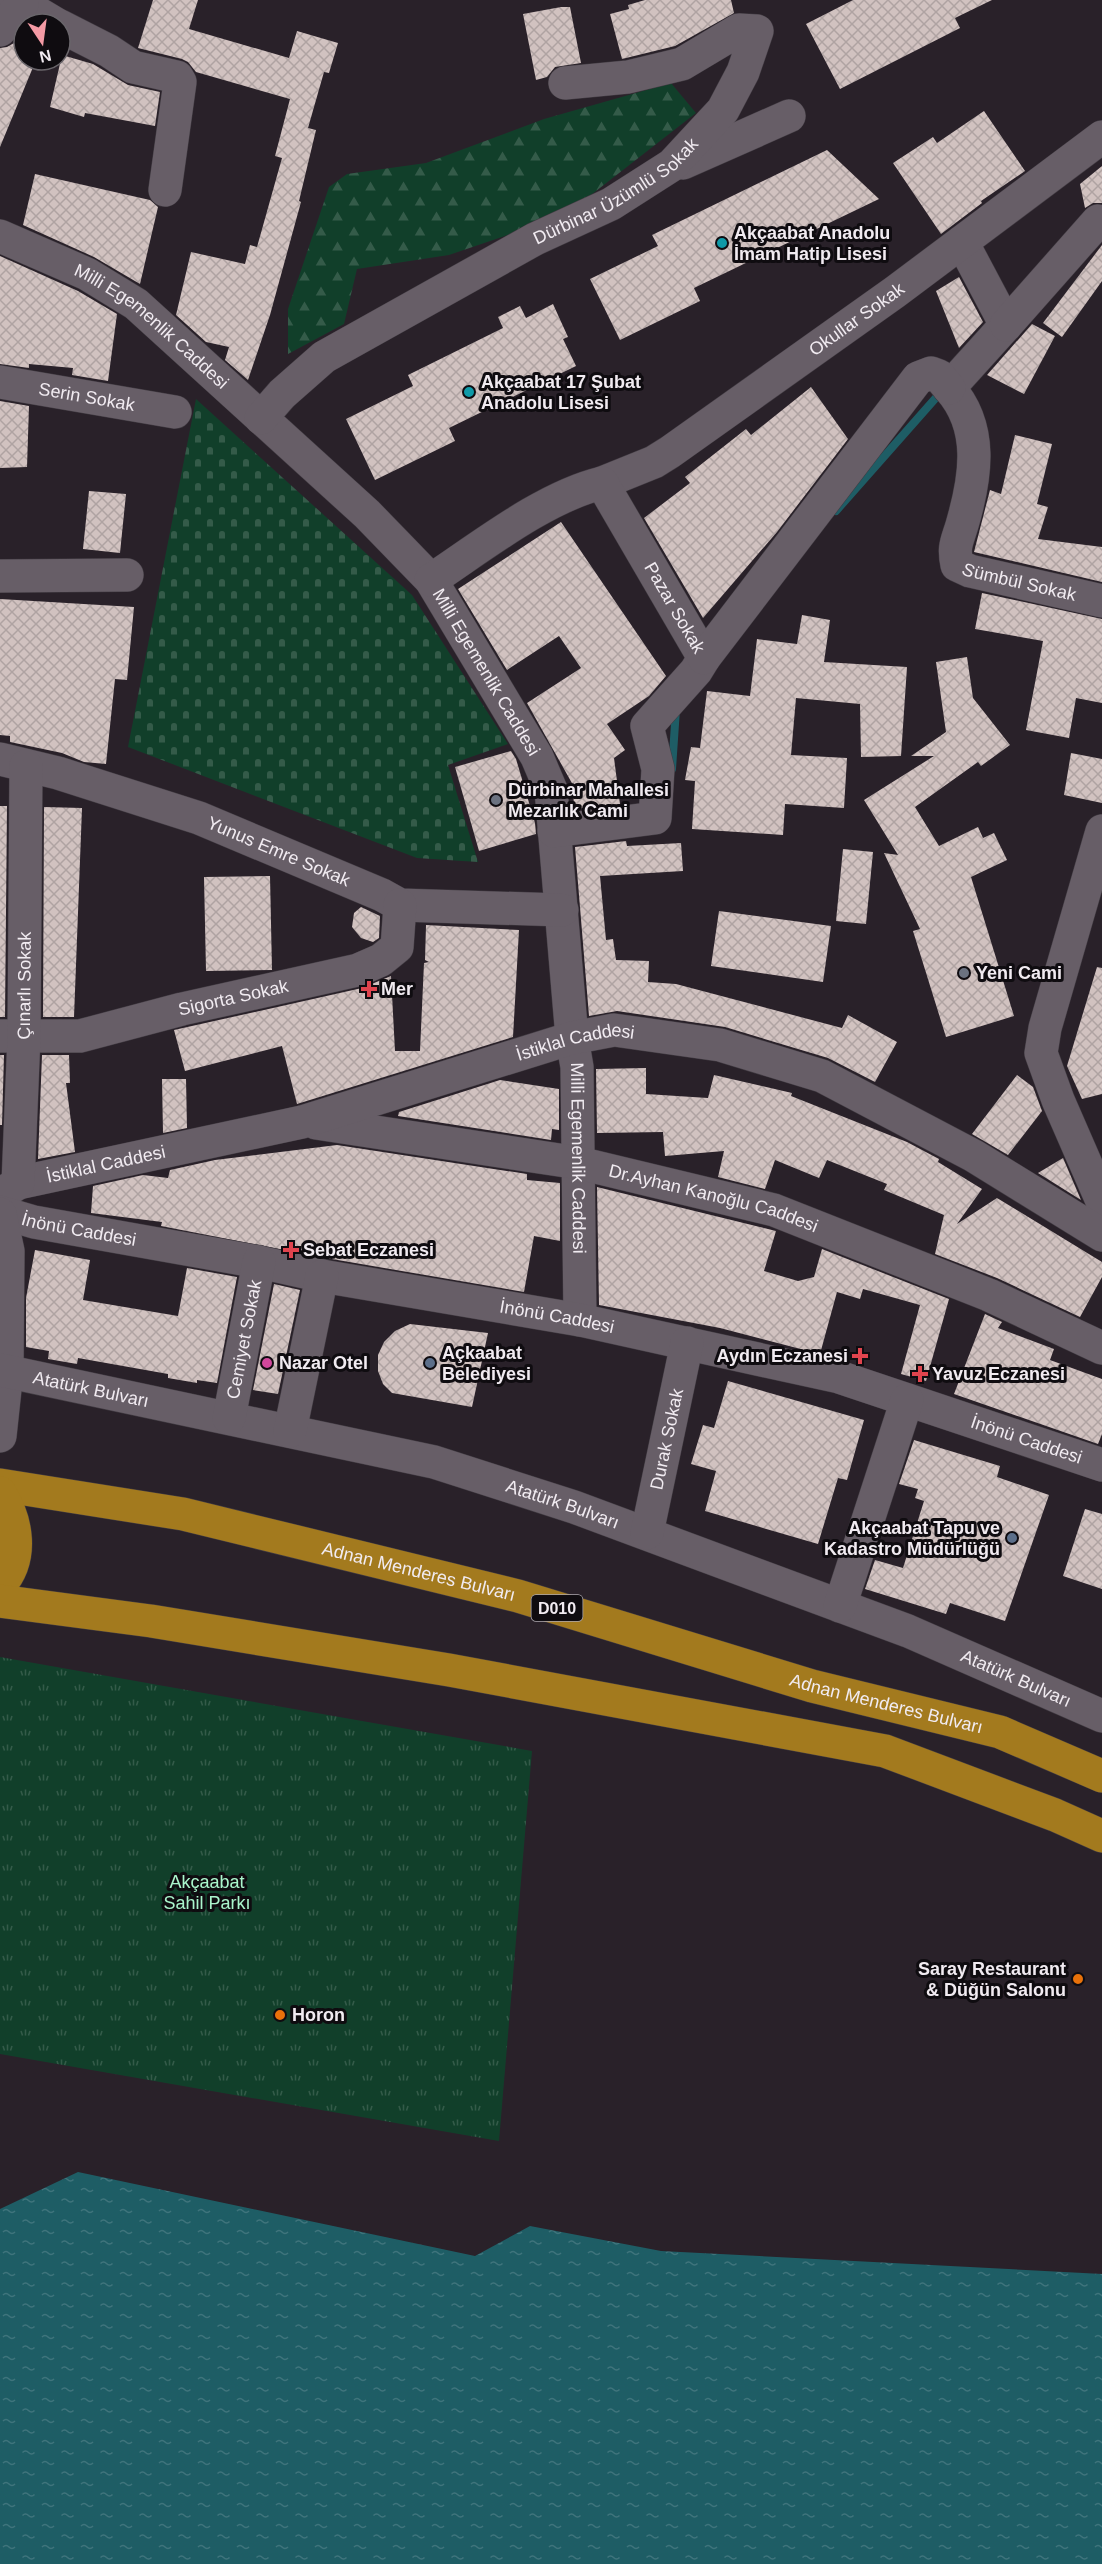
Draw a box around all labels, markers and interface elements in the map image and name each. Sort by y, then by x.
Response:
north arrow [12,12,72,72]
text: N [38,47,53,66]
street label: Dürbinar Üzümlü Sokak [530,133,703,248]
place label: Akçaabat Anadolu İmam Hatip Lisesi [734,223,890,264]
marker: Akçaabat Anadolu İmam Hatip Lisesi [715,236,729,250]
street label: Milli Egemenlik Caddesi [72,260,232,393]
street label: Okullar Sokak [805,278,909,360]
place label: Akçaabat 17 Şubat Anadolu Lisesi [481,372,641,413]
street label: Serin Sokak [37,379,137,415]
marker: Akçaabat 17 Şubat Anadolu Lisesi [462,385,476,399]
street label: Pazar Sokak [640,559,710,658]
street label: Sümbül Sokak [959,559,1079,605]
street label: Milli Egemenlik Caddesi [429,585,544,759]
place label: Dürbinar Mahallesi Mezarlık Cami [508,780,669,821]
marker: Dürbinar Mahallesi Mezarlık Cami [489,793,503,807]
street label: Yunus Emre Sokak [204,813,354,891]
street label: Çınarlı Sokak [14,931,35,1040]
place label: Yeni Cami [976,963,1062,983]
marker: Yeni Cami [957,966,971,980]
street label: Sigorta Sokak [176,976,291,1020]
place label: Mer [381,979,413,999]
marker: Mer [362,982,376,996]
street label: İstiklal Caddesi [514,1020,636,1065]
street label: Milli Egemenlik Caddesi [567,1062,589,1254]
street label: İstiklal Caddesi [45,1142,167,1187]
street label: Dr.Ayhan Kanoğlu Caddesi [607,1161,821,1236]
street label: İnönü Caddesi [19,1209,138,1250]
place label: Sebat Eczanesi [303,1240,434,1260]
marker: Sebat Eczanesi [284,1243,298,1257]
street label: Cemiyet Sokak [223,1277,266,1401]
street label: İnönü Caddesi [498,1296,616,1337]
place label: Açkaabat Belediyesi [442,1343,531,1384]
place label: Aydın Eczanesi [717,1346,848,1366]
marker: Aydın Eczanesi [853,1349,867,1363]
place label: Nazar Otel [279,1353,368,1373]
marker: Nazar Otel [260,1356,274,1370]
marker: Açkaabat Belediyesi [423,1356,437,1370]
place label: Yavuz Eczanesi [932,1364,1065,1384]
street label: Atatürk Bulvarı [31,1367,151,1411]
marker: Yavuz Eczanesi [913,1367,927,1381]
street label: Durak Sokak [646,1386,687,1492]
street label: İnönü Caddesi [968,1412,1085,1468]
street label: Atatürk Bulvarı [504,1476,622,1533]
place label: Akçaabat Tapu ve Kadastro Müdürlüğü [824,1518,1000,1559]
marker: Akçaabat Tapu ve Kadastro Müdürlüğü [1005,1531,1019,1545]
street label: Adnan Menderes Bulvarı [320,1538,517,1605]
road number: D010 [532,1595,582,1621]
street label: Atatürk Bulvarı [958,1645,1074,1711]
street label: Adnan Menderes Bulvarı [787,1670,985,1737]
park label: Akçaabat Sahil Parkı [163,1872,251,1913]
place label: Saray Restaurant & Düğün Salonu [918,1959,1066,2000]
marker: Saray Restaurant & Düğün Salonu [1071,1972,1085,1986]
place label: Horon [292,2005,345,2025]
marker: Horon [273,2008,287,2022]

